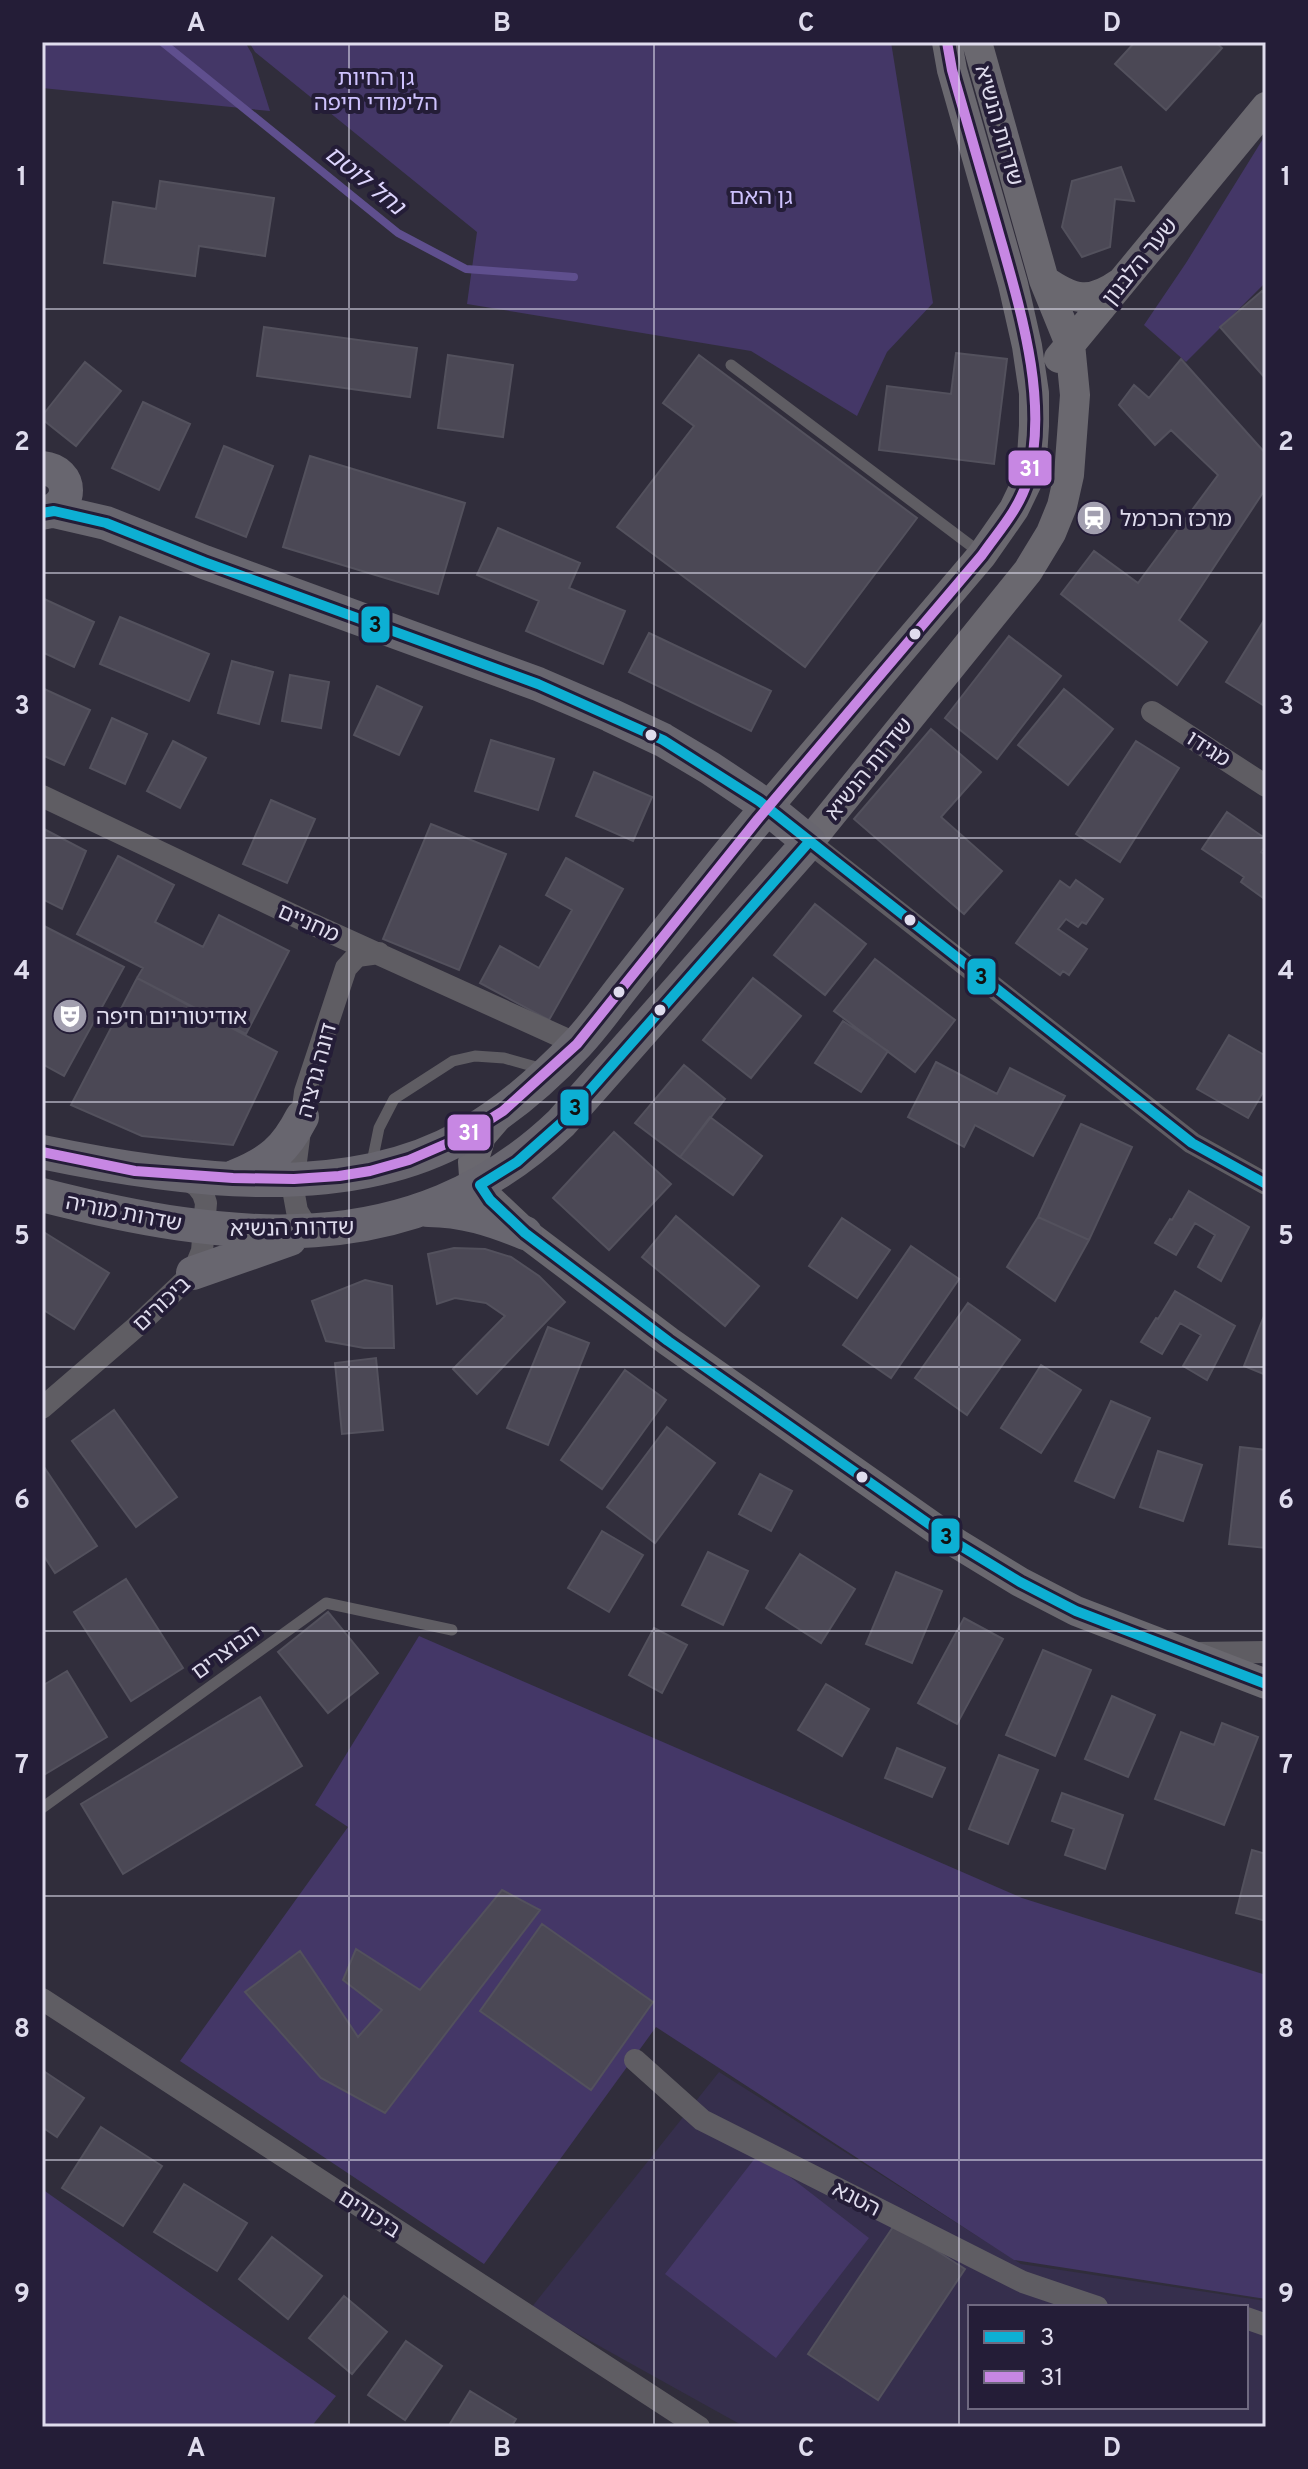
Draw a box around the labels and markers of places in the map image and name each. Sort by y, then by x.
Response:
station icon: מרכז הכרמל [1075,499,1113,537]
place label: מרכז הכרמל [1120,507,1232,534]
unlabelled marker [907,626,923,642]
unlabelled marker [643,727,659,743]
unlabelled marker [902,912,918,928]
unlabelled marker [611,984,627,1000]
theatre icon: אודיטוריום חיפה [51,997,89,1035]
unlabelled marker [652,1002,668,1018]
place label: אודיטוריום חיפה [96,1005,247,1032]
unlabelled marker [854,1469,870,1485]

